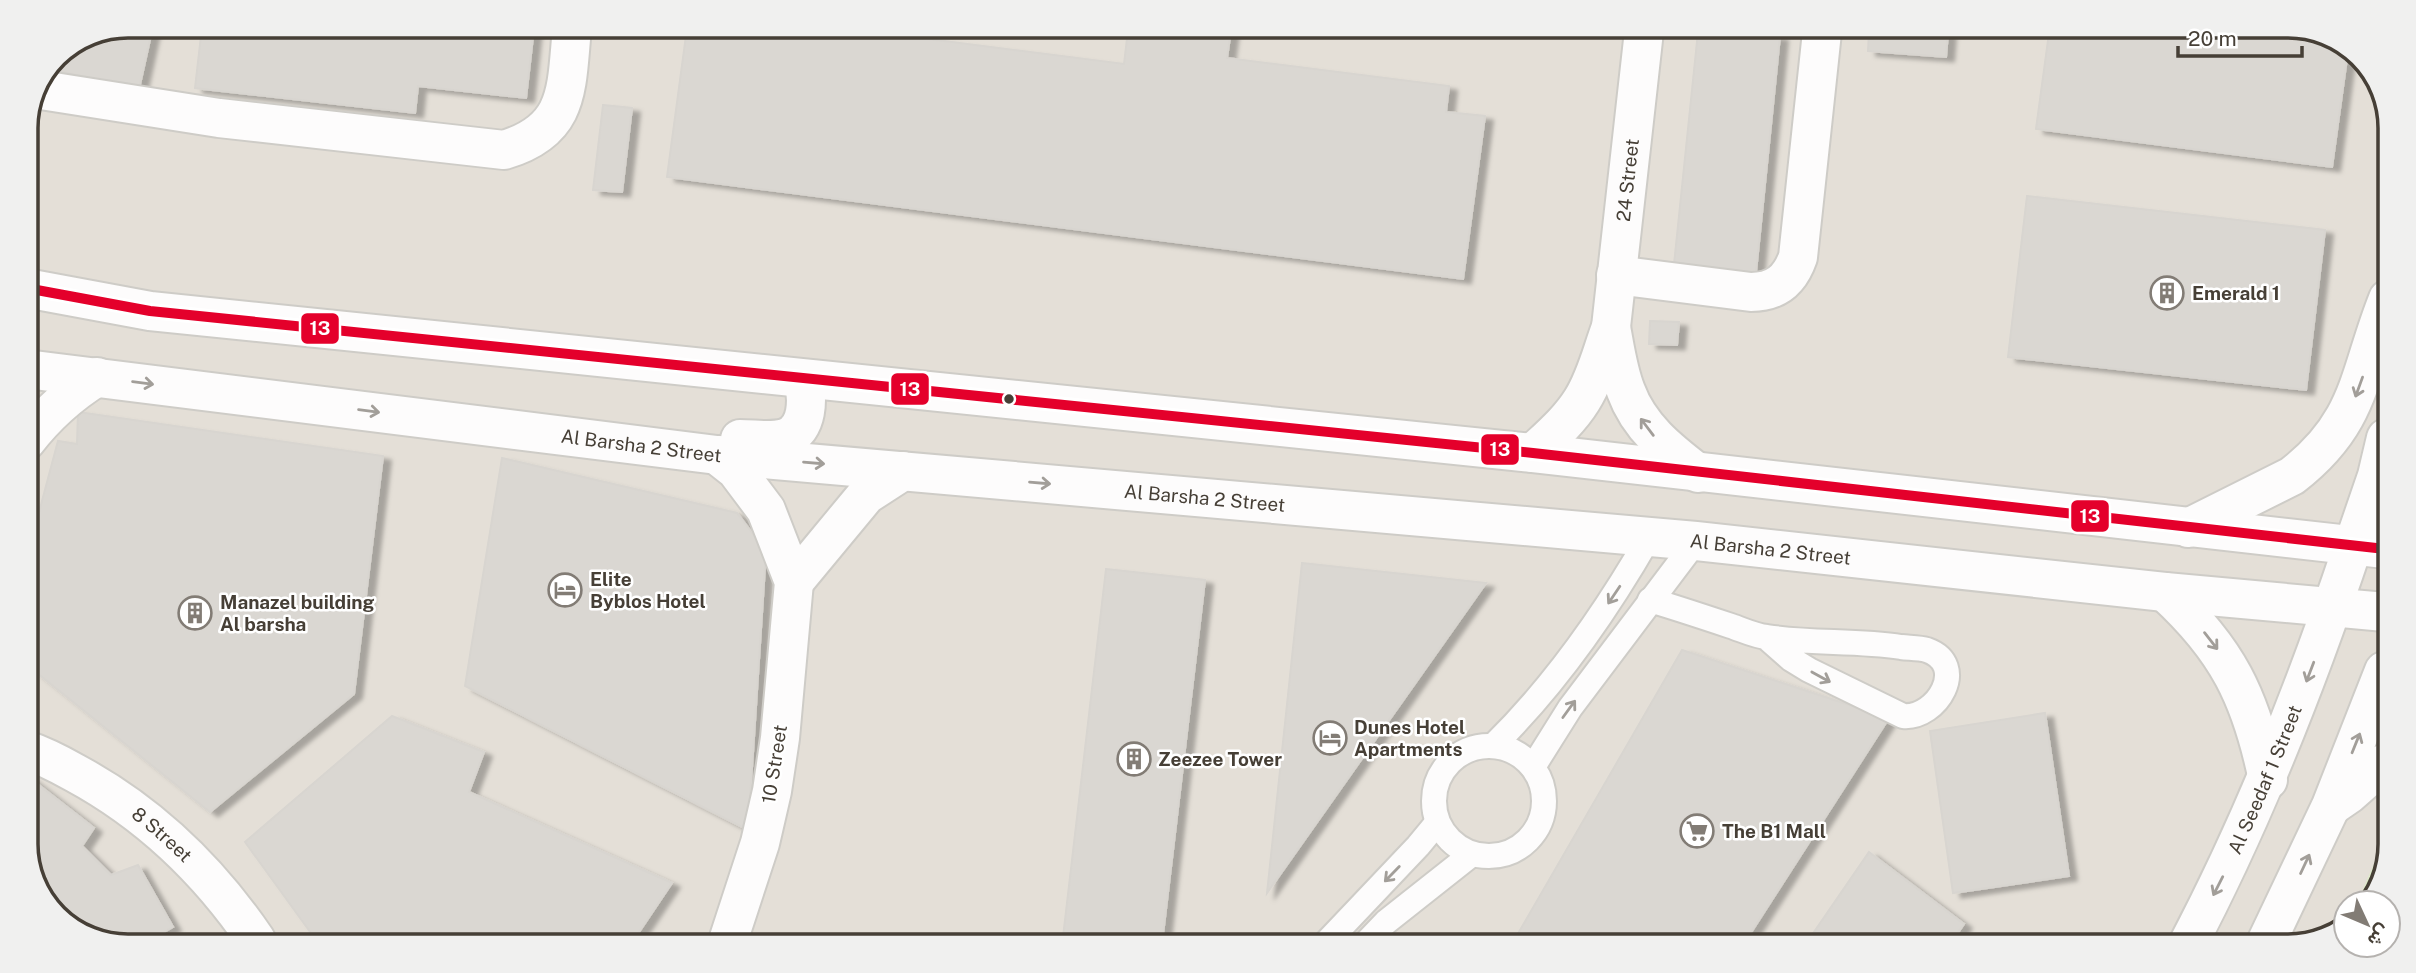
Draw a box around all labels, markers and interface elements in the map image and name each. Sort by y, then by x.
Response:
scale bar [2178,14,2302,58]
text: 20 m [2188,26,2237,51]
street label: 24 Street [1612,137,1643,223]
building icon: Emerald 1 [2148,274,2186,312]
place label: Emerald 1 [2192,282,2280,304]
line badge: 13 [300,312,340,345]
text: 13 [310,317,330,339]
line badge: 13 [890,372,930,406]
one-way arrow [2352,375,2364,397]
one-way arrow [131,376,154,389]
text: 13 [900,378,920,400]
unlabelled marker [1002,392,1016,406]
one-way arrow [357,405,379,418]
one-way arrow [1640,418,1655,437]
street label: Al Barsha 2 Street [560,425,722,466]
line badge: 13 [1480,433,1520,466]
text: 13 [1490,438,1510,460]
one-way arrow [802,457,824,470]
one-way arrow [1028,477,1051,490]
street label: Al Barsha 2 Street [1123,480,1286,516]
line badge: 13 [2070,499,2110,533]
text: 13 [2080,505,2100,527]
street label: Al Barsha 2 Street [1689,529,1852,569]
place label: Elite Byblos Hotel [590,568,706,612]
hotel icon: Elite Byblos Hotel [546,571,584,609]
one-way arrow [1607,585,1621,604]
place label: Manazel building Al barsha [220,591,375,635]
building icon: Manazel building Al barsha [176,594,214,632]
one-way arrow [2204,631,2219,650]
one-way arrow [2302,661,2315,682]
one-way arrow [1810,671,1831,684]
one-way arrow [1562,700,1577,719]
street label: Al Seedaf 1 Street [2223,702,2306,857]
place label: Dunes Hotel Apartments [1354,716,1465,760]
hotel icon: Dunes Hotel Apartments [1311,719,1349,757]
street label: 10 Street [757,723,791,805]
one-way arrow [2351,733,2364,754]
building icon: Zeezee Tower [1115,740,1153,778]
place label: Zeezee Tower [1158,748,1282,770]
street label: 8 Street [128,802,197,866]
supermarket icon: The B1 Mall [1678,812,1716,850]
place label: The B1 Mall [1722,820,1826,842]
one-way arrow [2299,853,2312,875]
one-way arrow [1383,865,1400,882]
one-way arrow [2211,875,2225,896]
north arrow [2332,889,2402,959]
text: ش [2363,919,2395,952]

